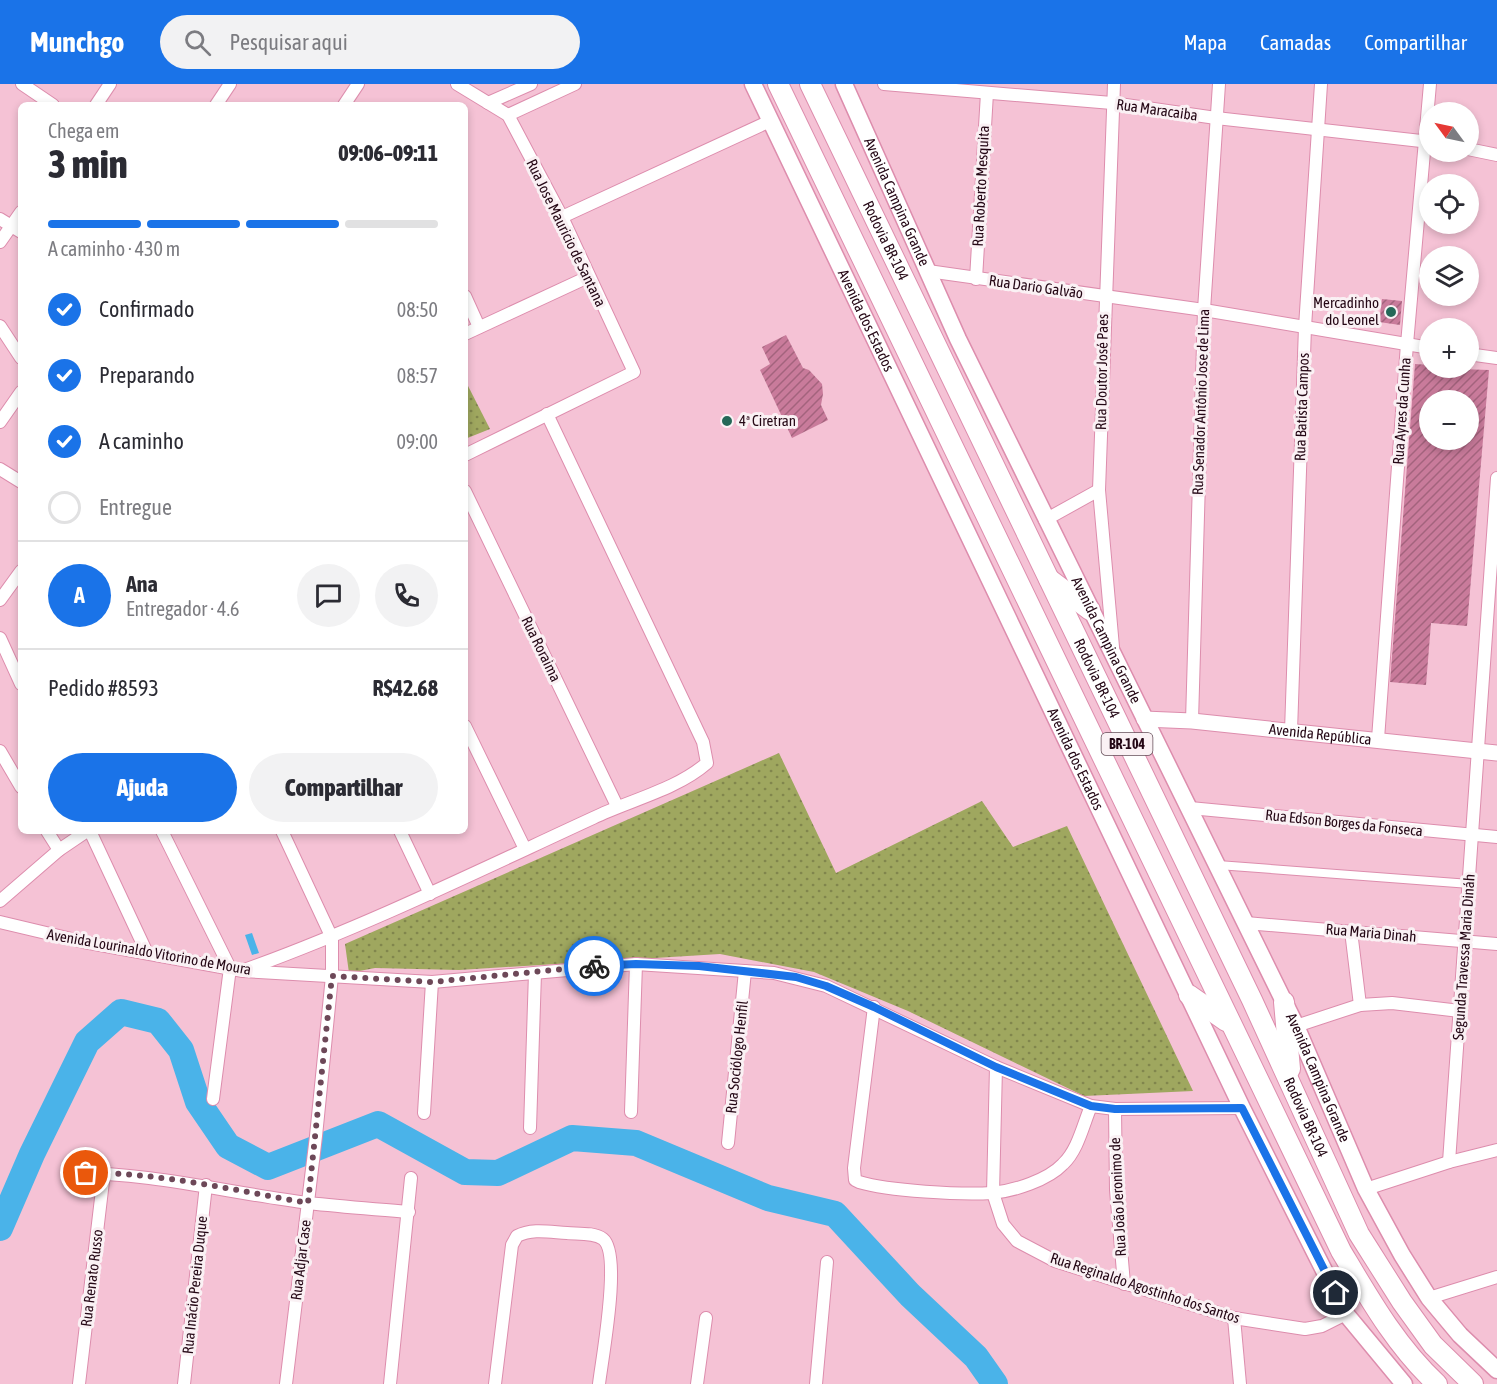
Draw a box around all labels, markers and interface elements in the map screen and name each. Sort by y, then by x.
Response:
search box [160,15,580,69]
text: Munchgo [30,26,124,58]
icon: search [181,26,214,59]
text: Pesquisar aqui [229,29,348,55]
text: Mapa [1183,30,1227,54]
text: Camadas [1260,30,1331,54]
text: Compartilhar [1364,30,1467,54]
street label: Rua Maracaiba [1115,95,1199,124]
north arrow [1419,102,1479,162]
map controls [1419,102,1479,450]
text: Chega em [48,119,120,142]
street label: Rua Roberto Mesquita [969,125,992,247]
street label: Avenida Campina Grande [861,135,933,269]
text: 09:06–09:11 [338,140,438,166]
text: 3 min [48,142,128,186]
street label: Rua Jose Mauricio de Santana [523,156,610,309]
button: locate [1419,174,1479,234]
street label: Rodovia BR-104 [860,198,912,283]
text: A caminho · 430 m [48,237,180,260]
button: layers [1419,246,1479,306]
street label: Avenida dos Estados [835,266,898,374]
street label: Rua Dario Galvão [988,271,1084,302]
icon: check [48,293,81,326]
place label: Mercadinho do Leonel [1313,294,1379,328]
text: Confirmado [99,296,194,322]
text: 08:50 [397,298,438,321]
marker: Mercadinho do Leonel [1384,305,1398,319]
street label: Rua Senador Antônio Jose de Lima [1189,308,1212,495]
street label: Rua Doutor José Paes [1092,314,1111,430]
button: + [1419,318,1479,378]
street label: Rua Batista Campos [1291,353,1312,461]
street label: Rua Ayres da Cunha [1389,357,1414,465]
icon: check [48,359,81,392]
text: Preparando [99,362,195,388]
text: 08:57 [397,364,438,387]
button: − [1419,390,1479,450]
place label: 4ª Ciretran [739,412,796,429]
marker: 4ª Ciretran [720,414,734,428]
icon: check [48,425,81,458]
text: A caminho [99,428,184,454]
text: 09:00 [396,430,438,453]
text: Entregue [99,494,172,520]
button: chat [297,564,360,627]
button: phone [375,564,438,627]
text: Ana [126,571,158,597]
street label: Avenida Campina Grande [1068,574,1145,706]
text: A [74,582,85,608]
text: Entregador · 4.6 [126,597,239,620]
street label: Rua Roraima [518,613,565,684]
street label: Rodovia BR-104 [1071,636,1124,721]
text: Pedido #8593 [48,675,159,701]
text: R$42.68 [372,675,438,701]
street label: Avenida dos Estados [1044,705,1107,813]
street label: Avenida República [1268,720,1372,748]
road number: BR-104 [1102,733,1152,755]
button: Ajuda [48,753,237,822]
button: Compartilhar [249,753,438,822]
street label: Rua Edson Borges da Fonseca [1265,806,1424,839]
street label: Segunda Travessa Maria Dináh [1449,873,1478,1041]
street label: Rua Maria Dinah [1325,920,1417,945]
street label: Avenida Lourinaldo Vitorino de Moura [46,925,253,978]
courier [564,936,624,996]
icon: bike [578,950,611,983]
street label: Rua Sociólogo Henfil [722,1000,751,1114]
street label: Avenida Campina Grande [1283,1010,1354,1145]
street label: Rodovia BR-104 [1280,1074,1332,1160]
street label: Rua João Jeronimo de [1106,1137,1129,1257]
pin [60,1147,111,1198]
icon: bag [69,1156,102,1189]
street label: Rua Inácio Pereira Duque [179,1215,210,1355]
street label: Rua Adjar Case [287,1219,314,1301]
street label: Rua Renato Russo [77,1228,106,1328]
street label: Rua Reginaldo Agostinho dos Santos [1048,1249,1242,1326]
pin [1310,1267,1361,1318]
icon: home [1319,1276,1352,1309]

